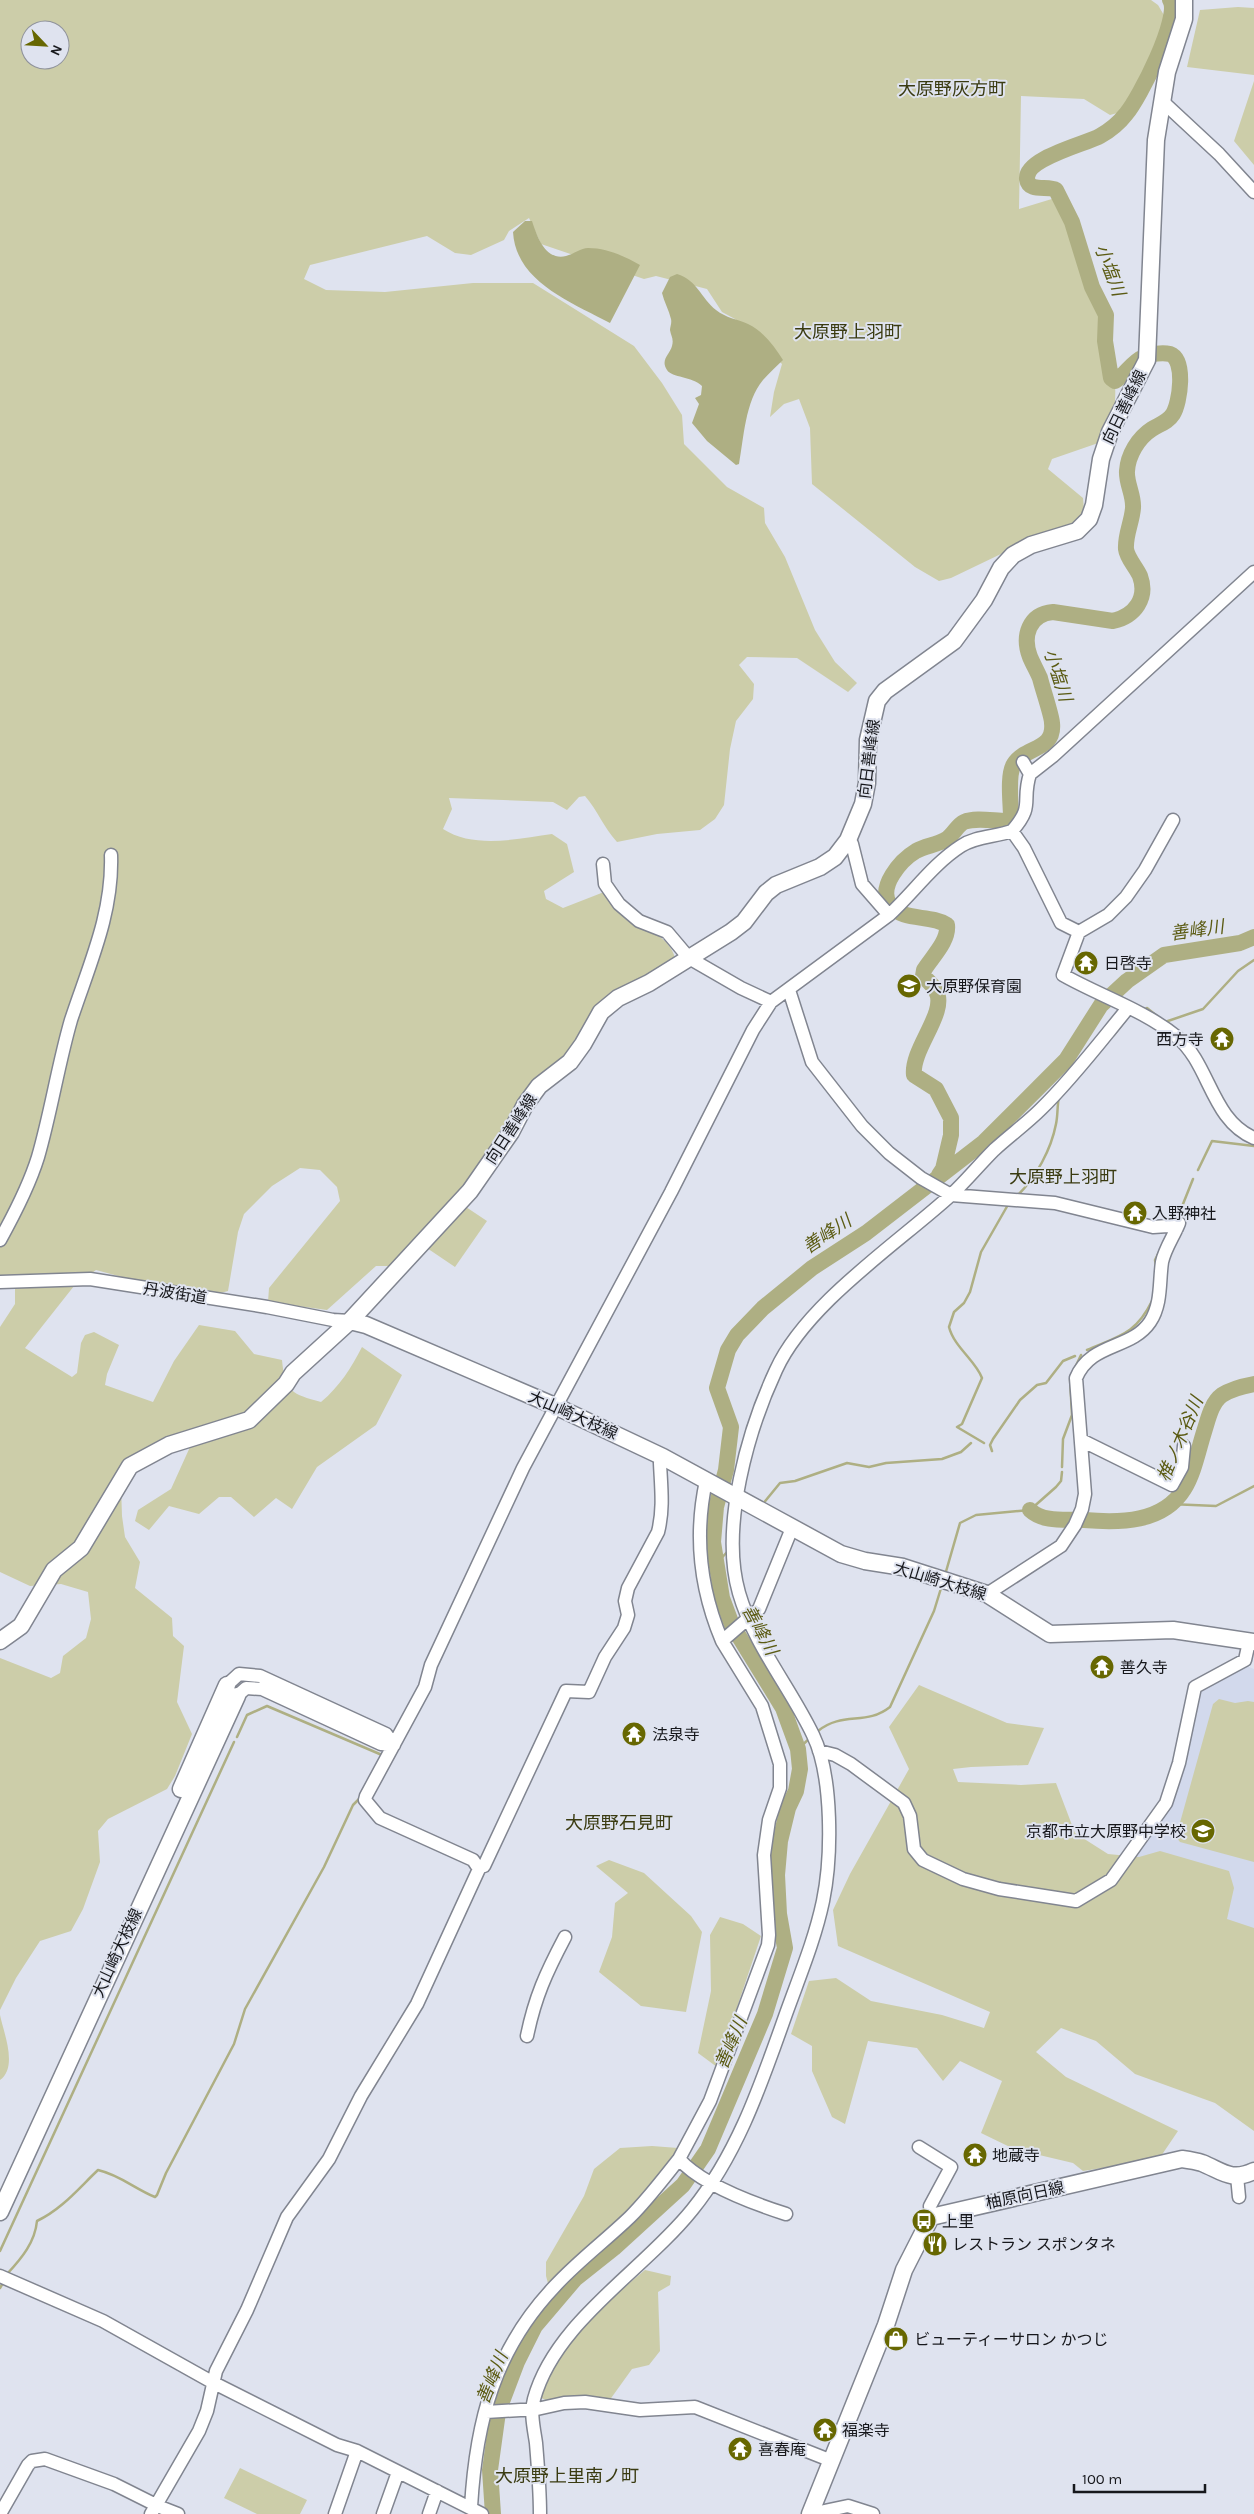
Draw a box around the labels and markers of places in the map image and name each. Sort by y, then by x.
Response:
temple icon: 日啓寺 [1073,950,1099,976]
place label: 日啓寺 [1104,954,1152,973]
school or university icon: 大原野保育園 [896,973,922,999]
place label: 大原野保育園 [926,977,1022,996]
temple icon: 西方寺 [1209,1026,1235,1052]
place label: 西方寺 [1156,1030,1204,1049]
temple icon: 入野神社 [1122,1200,1148,1226]
place label: 入野神社 [1152,1204,1216,1223]
temple icon: 善久寺 [1089,1654,1115,1680]
place label: 善久寺 [1120,1658,1168,1677]
temple icon: 法泉寺 [621,1721,647,1747]
place label: 法泉寺 [652,1725,700,1744]
school or university icon: 京都市立大原野中学校 [1190,1818,1216,1844]
place label: 京都市立大原野中学校 [1026,1822,1186,1841]
temple icon: 地蔵寺 [962,2142,988,2168]
place label: 地蔵寺 [992,2146,1040,2165]
bus stop icon: 上里 [911,2208,937,2234]
place label: 上里 [942,2212,974,2231]
restaurant icon: レストラン スポンタネ [922,2231,948,2257]
place label: レストラン スポンタネ [952,2235,1116,2254]
shop icon: ビューティーサロン かつじ [883,2326,909,2352]
place label: ビューティーサロン かつじ [914,2330,1109,2349]
temple icon: 福楽寺 [812,2417,838,2443]
place label: 福楽寺 [842,2421,890,2440]
temple icon: 喜春庵 [727,2436,753,2462]
place label: 喜春庵 [758,2440,806,2459]

